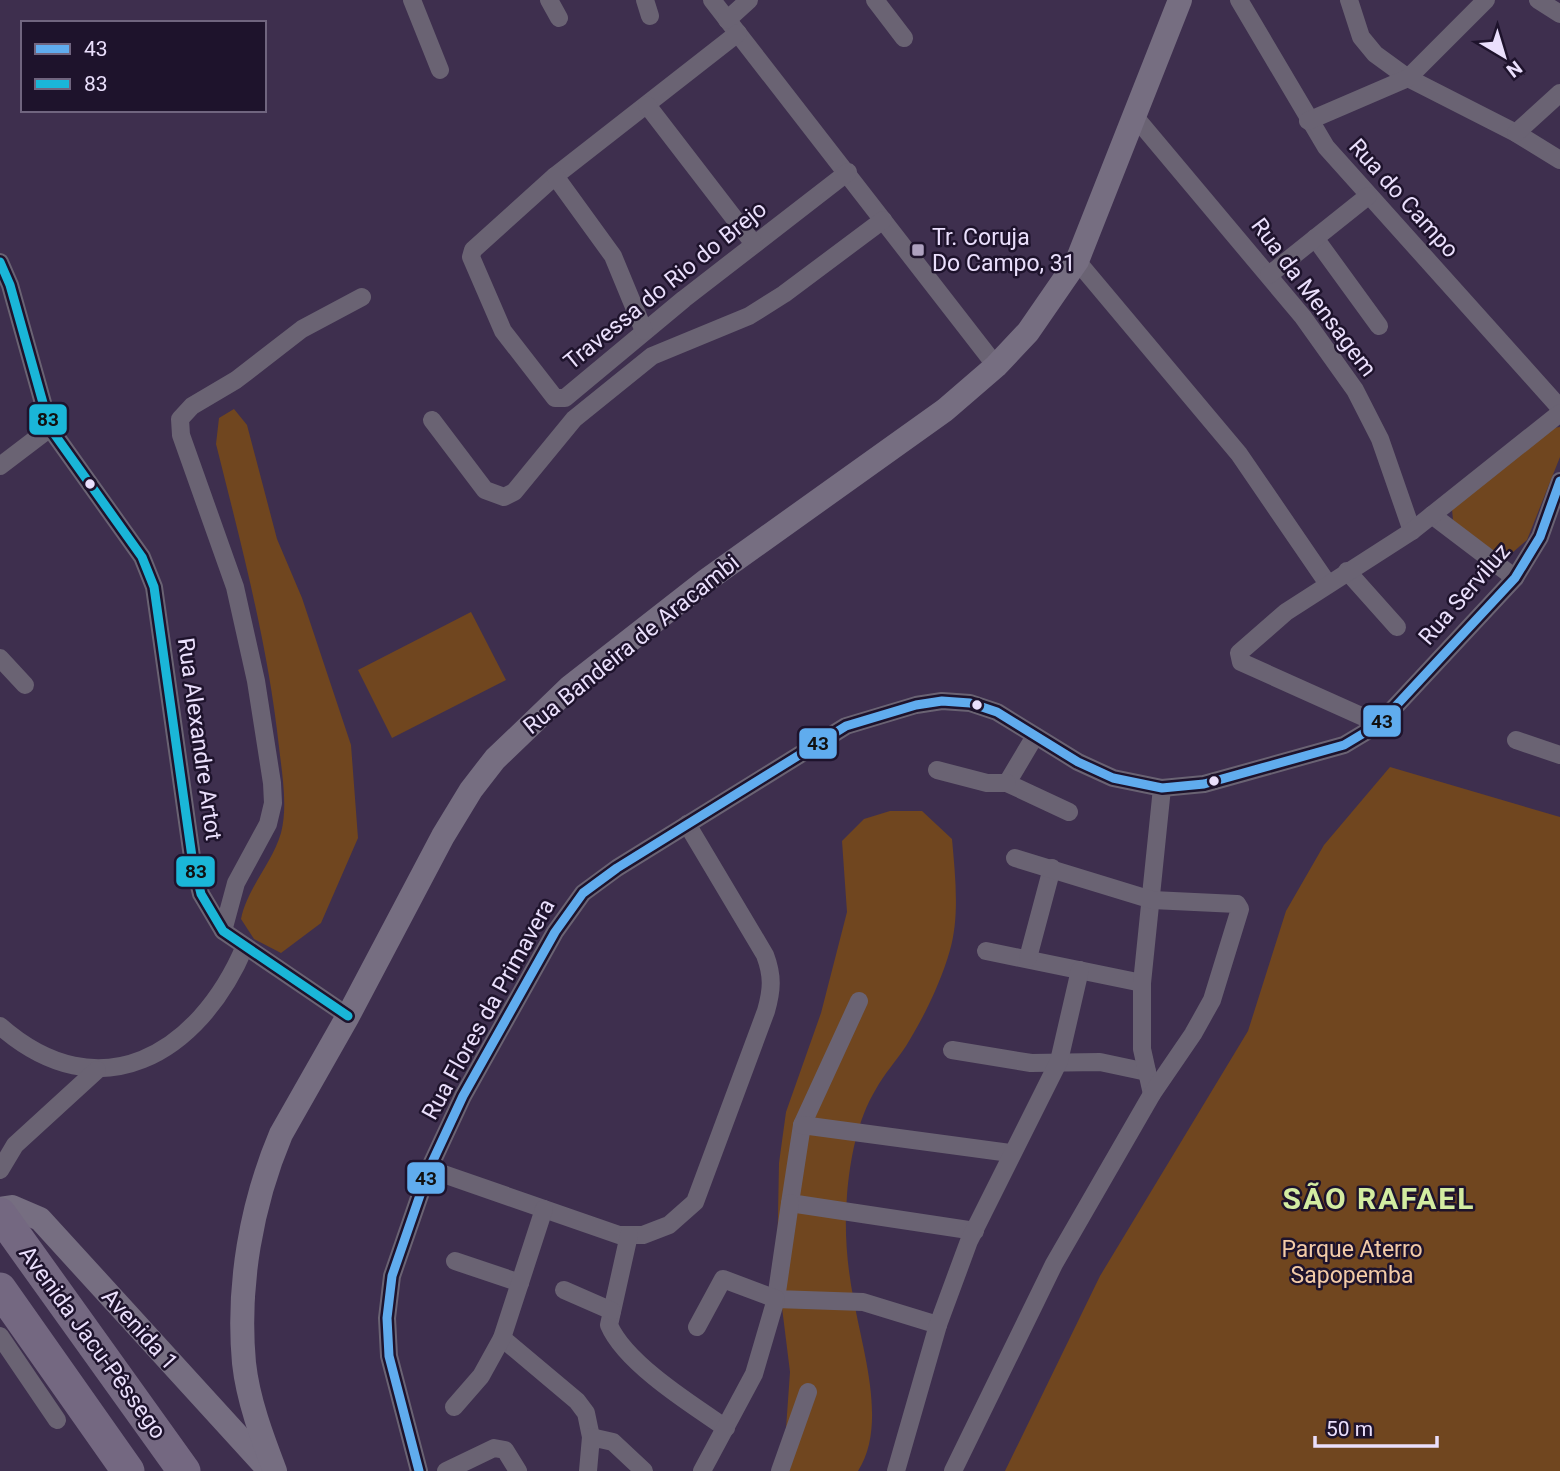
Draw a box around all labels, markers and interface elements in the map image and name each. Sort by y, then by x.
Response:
legend [21,21,266,112]
north arrow [1469,21,1539,91]
text: 43 [84,37,108,61]
text: N [1502,56,1527,82]
text: 83 [84,72,108,96]
street label: Rua do Campo [1343,133,1464,263]
street label: Travessa do Rio do Brejo [559,195,772,375]
street label: Rua da Mensagem [1245,213,1382,382]
place label: Tr. Coruja Do Campo, 31 [932,224,1076,277]
marker: Tr. Coruja Do Campo, 31 [910,242,926,258]
line badge: 83 [28,403,68,436]
text: 83 [37,408,59,431]
unlabelled marker [83,477,97,491]
street label: Rua Serviluz [1413,538,1516,650]
street label: Rua Bandeira de Aracambi [518,549,745,740]
street label: Rua Alexandre Artot [172,636,227,842]
unlabelled marker [970,698,984,712]
line badge: 43 [1362,704,1402,738]
text: 43 [1371,710,1393,733]
line badge: 43 [798,727,838,760]
text: 43 [807,732,829,755]
unlabelled marker [1207,774,1221,788]
line badge: 83 [175,855,216,888]
text: 83 [185,860,207,883]
street label: Rua Flores da Primavera [416,894,560,1124]
line badge: 43 [406,1161,446,1195]
text: 43 [415,1167,437,1190]
district label: SÃO RAFAEL [1283,1181,1475,1216]
park label: Parque Aterro Sapopemba [1281,1236,1423,1289]
street label: Avenida Jacu-Pêssego [14,1241,172,1444]
street label: Avenida 1 [96,1283,183,1376]
scale bar [1315,1404,1438,1448]
text: 50 m [1326,1417,1373,1441]

